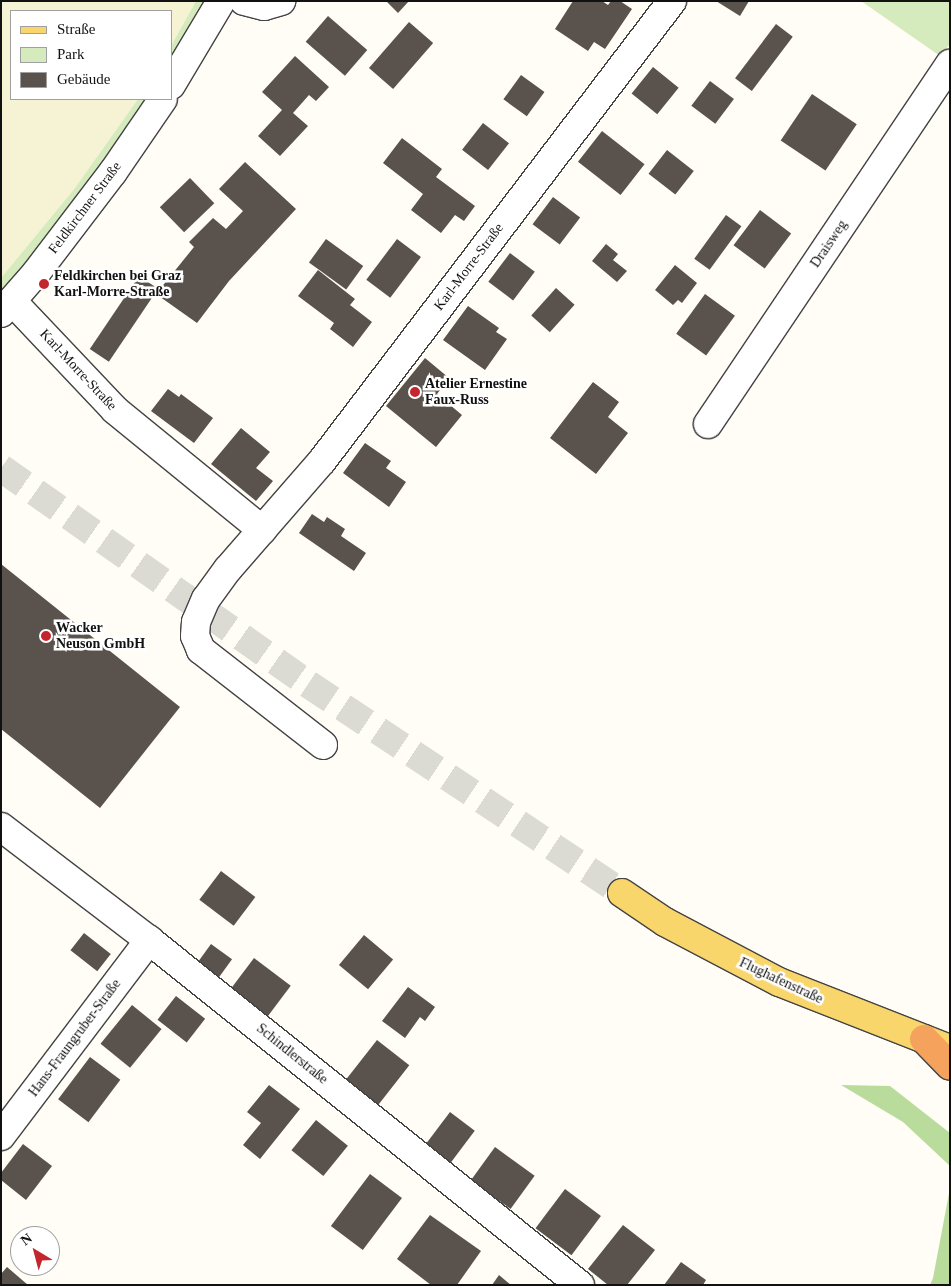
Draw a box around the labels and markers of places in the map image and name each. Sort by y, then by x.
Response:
place label: Feldkirchen bei Graz Karl-Morre-Straße [54,268,181,300]
marker: Feldkirchen bei Graz Karl-Morre-Straße [38,278,50,290]
place label: Atelier Ernestine Faux-Russ [425,376,527,408]
marker: Atelier Ernestine Faux-Russ [409,386,421,398]
place label: Wacker Neuson GmbH [56,620,145,652]
marker: Wacker Neuson GmbH [40,630,52,642]

